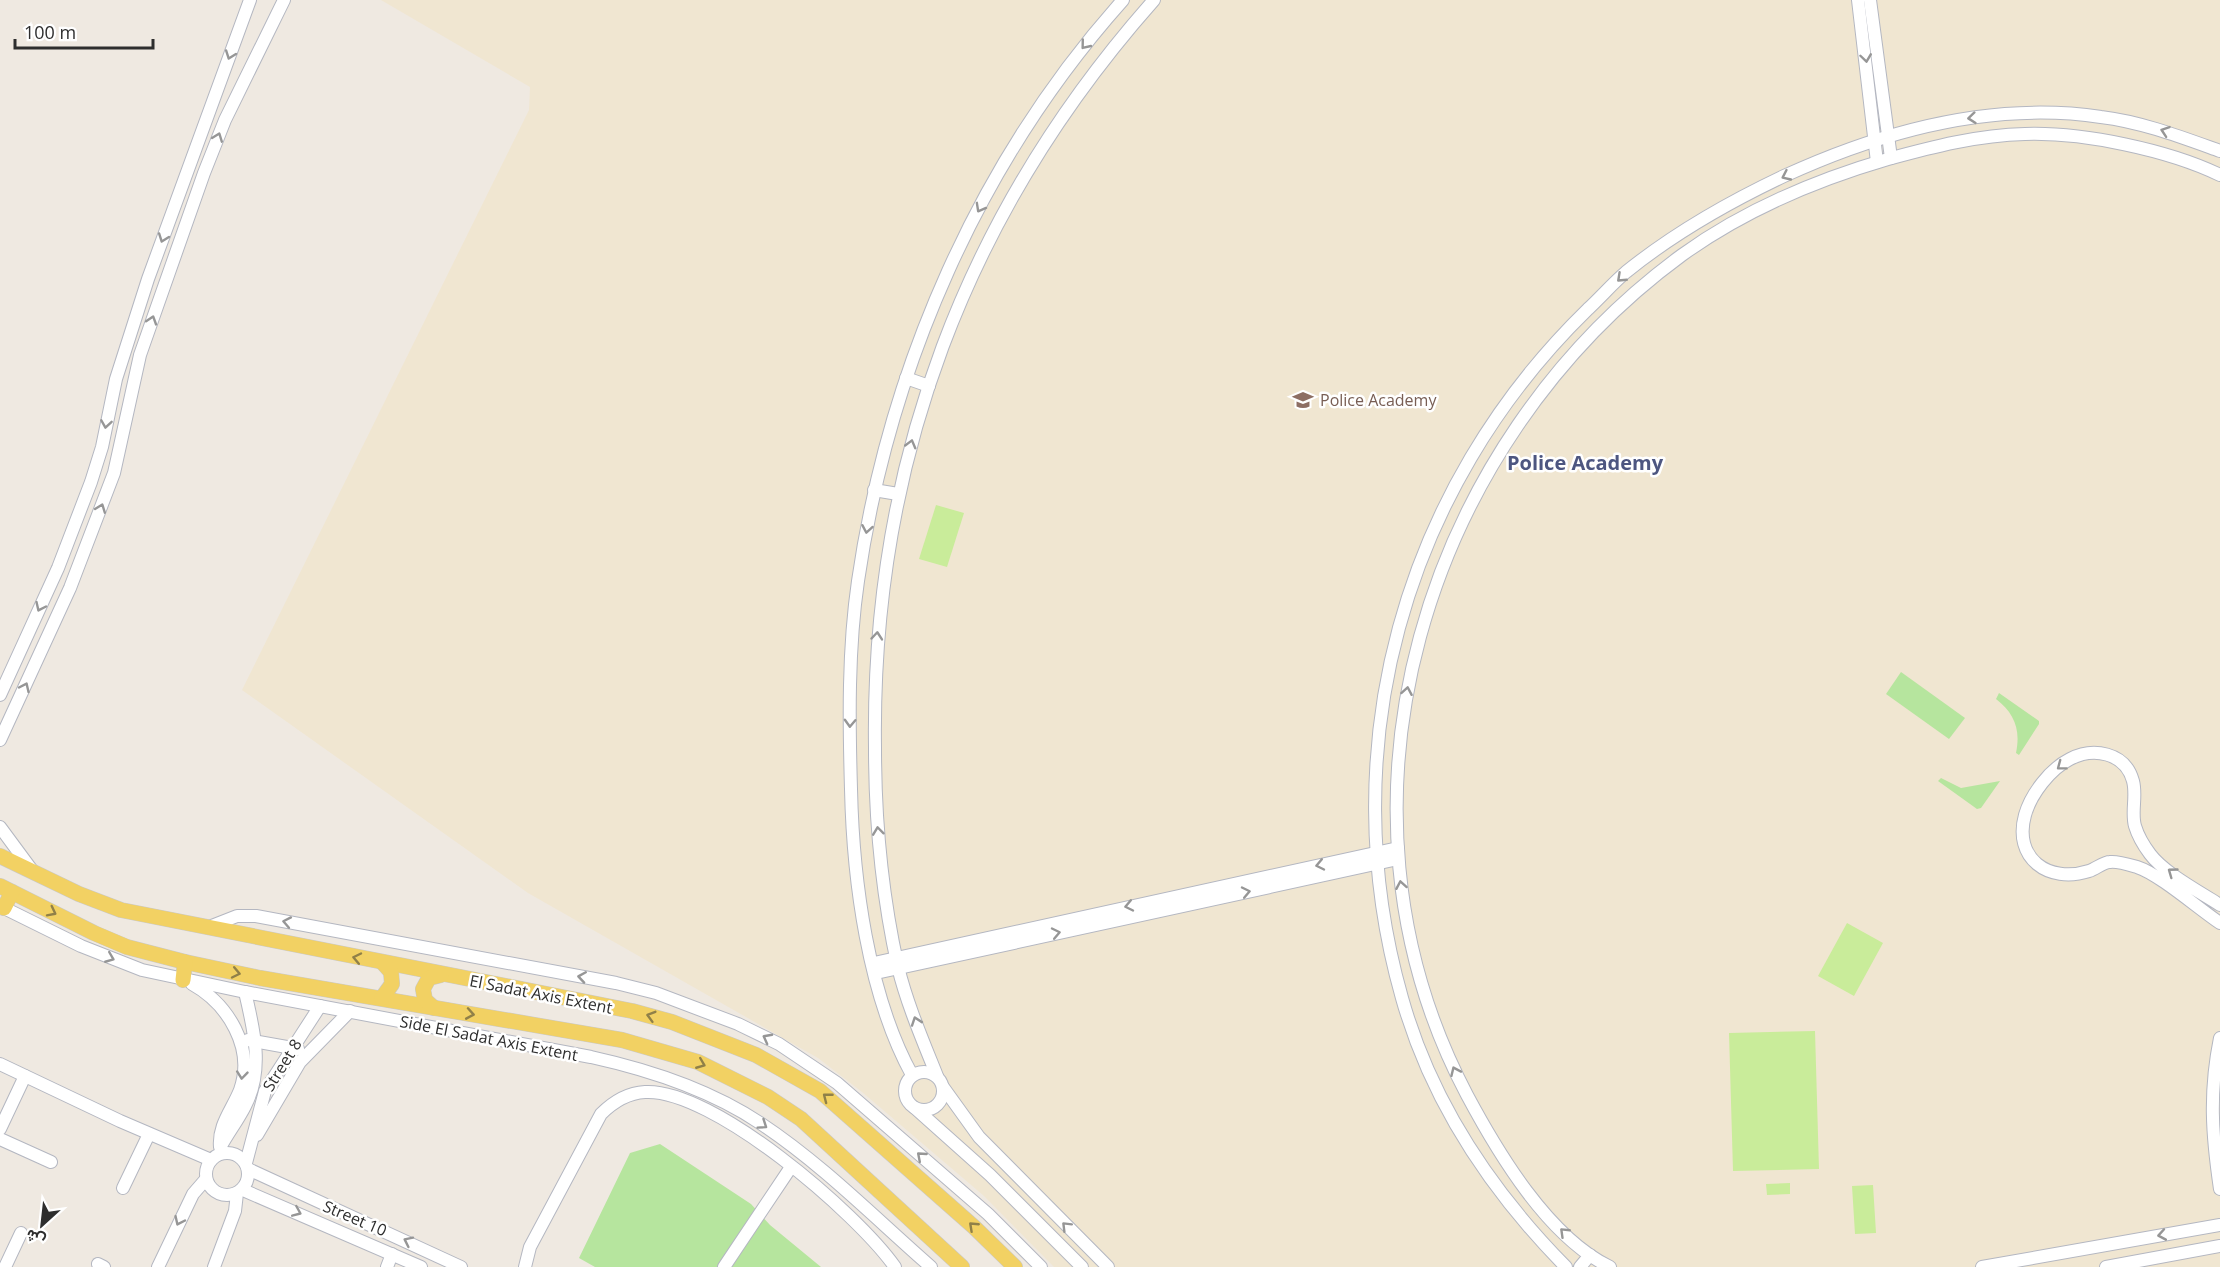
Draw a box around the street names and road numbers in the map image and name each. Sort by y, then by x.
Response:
street label: El Sadat Axis Extent [468,969,615,1019]
street label: Side El Sadat Axis Extent [398,1010,580,1066]
street label: Street 8 [257,1035,307,1095]
street label: Street 10 [320,1195,390,1241]

